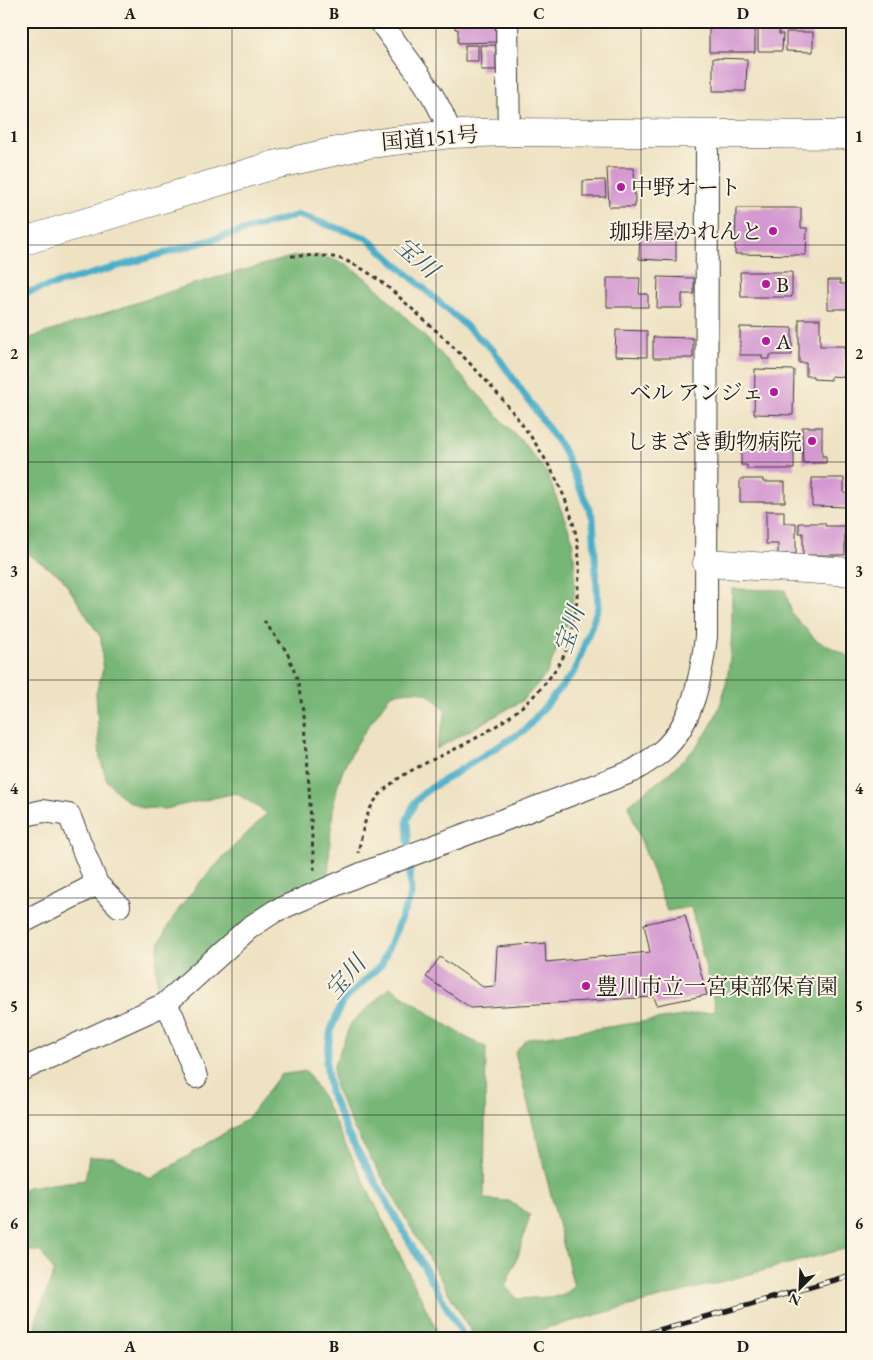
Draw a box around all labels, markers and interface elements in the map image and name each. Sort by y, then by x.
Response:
text: A [123,3,136,24]
text: B [329,3,339,24]
text: C [533,3,545,24]
text: D [737,3,749,24]
street label: 国道151号 [380,119,480,157]
text: 1 [10,126,18,147]
text: 1 [855,126,863,147]
place label: 中野オート [631,173,741,202]
marker: 中野オート [615,181,627,193]
place label: 珈琲屋かれんと [609,217,763,246]
marker: 珈琲屋かれんと [767,225,779,237]
water label: 宝川 [389,230,448,286]
place label: B [776,270,789,299]
marker: B [760,278,772,290]
place label: A [775,327,792,356]
marker: A [760,335,772,347]
text: 2 [10,343,19,364]
text: 2 [855,343,864,364]
place label: ベル アンジェ [629,378,764,407]
marker: ベル アンジェ [768,386,780,398]
place label: しまざき動物病院 [626,427,802,456]
marker: しまざき動物病院 [806,435,818,447]
text: 3 [10,561,18,582]
text: 3 [855,561,863,582]
water label: 宝川 [547,600,592,658]
text: 4 [10,778,19,799]
text: 4 [855,778,864,799]
water label: 宝川 [318,946,374,1005]
place label: 豊川市立一宮東部保育園 [596,972,838,1001]
marker: 豊川市立一宮東部保育園 [580,980,592,992]
text: 5 [10,996,18,1017]
text: 5 [855,996,863,1017]
text: 6 [10,1213,19,1234]
text: 6 [855,1213,864,1234]
north arrow [776,1262,826,1312]
text: N [785,1289,804,1310]
text: A [123,1336,136,1357]
text: B [329,1336,339,1357]
text: C [533,1336,545,1357]
text: D [737,1336,749,1357]

